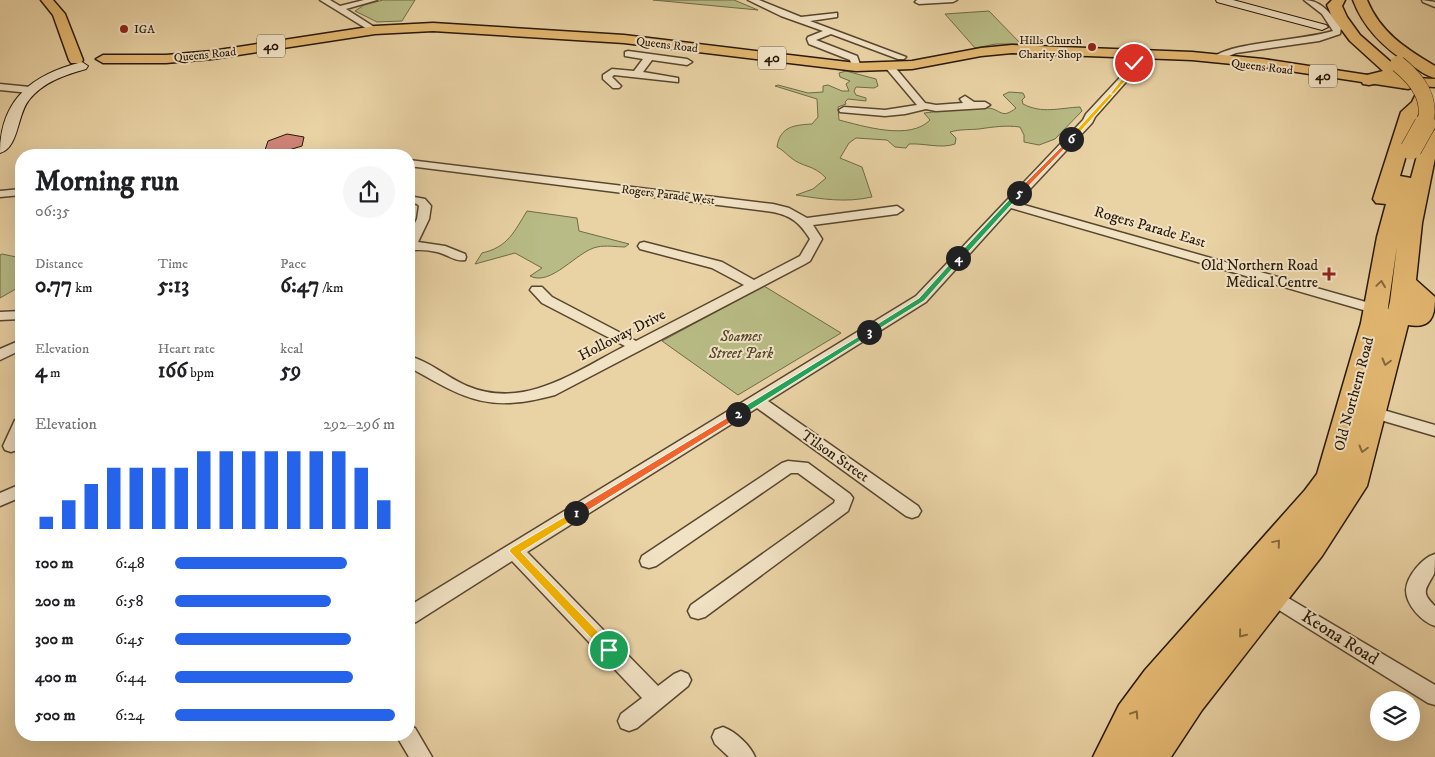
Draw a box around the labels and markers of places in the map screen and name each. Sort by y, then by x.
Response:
place label: IGA [134,22,155,37]
marker: IGA [118,23,130,35]
place label: Hills Church Charity Shop [1019,33,1083,62]
marker: Hills Church Charity Shop [1086,41,1098,53]
pin [1113,42,1155,84]
pin: 6 [1058,126,1084,152]
pin: 5 [1006,180,1032,206]
pin: 4 [946,246,970,270]
place label: Old Northern Road Medical Centre [1201,256,1318,292]
marker: Old Northern Road Medical Centre [1322,267,1336,281]
pin: 3 [856,320,882,344]
pin: 2 [726,402,750,426]
pin: 1 [564,500,588,526]
pin [588,629,630,671]

